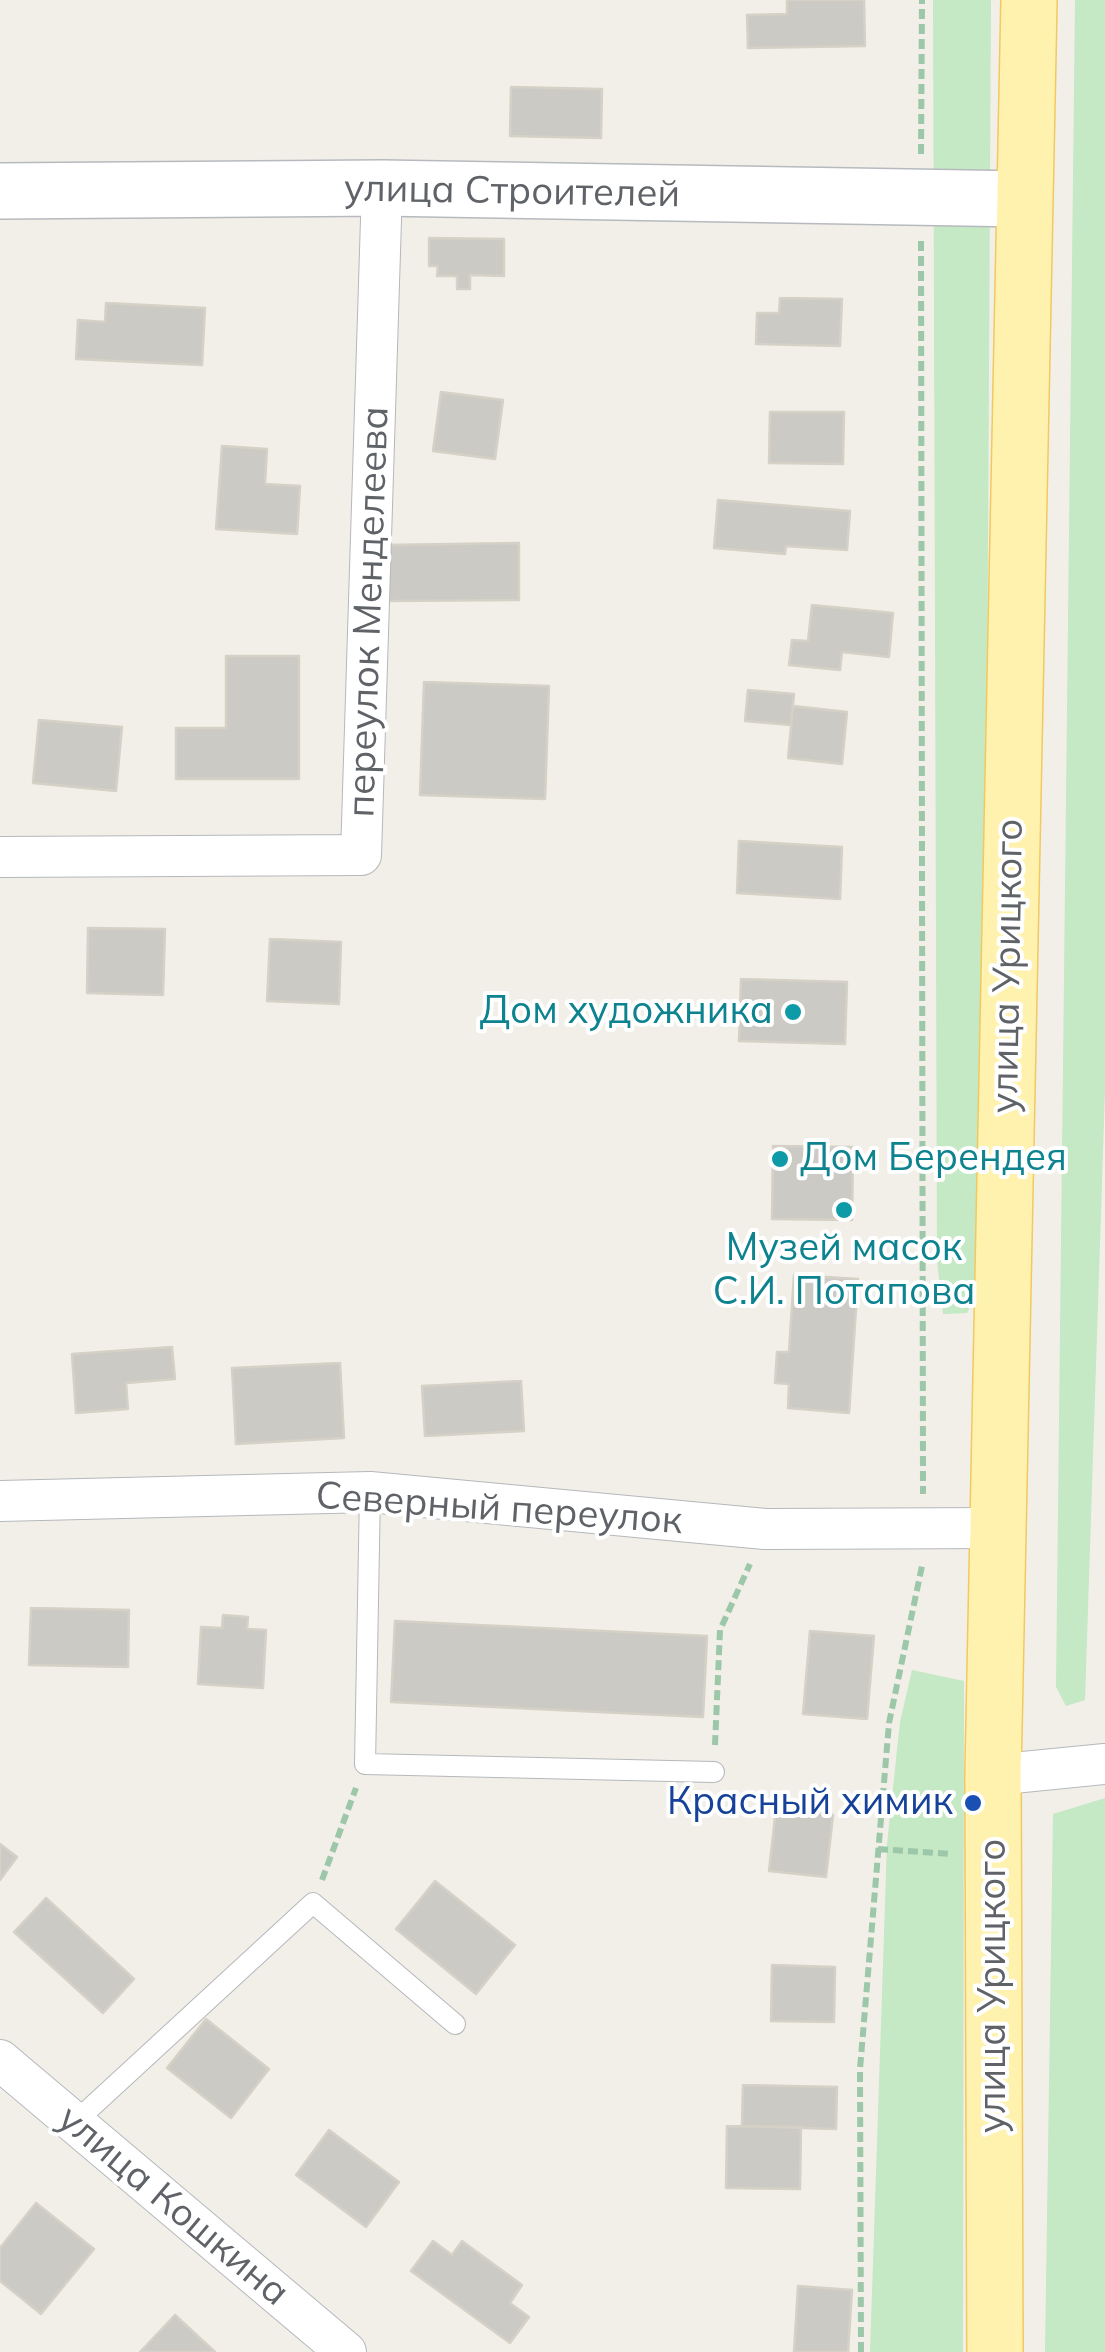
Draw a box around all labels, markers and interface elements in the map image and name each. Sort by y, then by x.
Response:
street label: улица Строителей [344,166,680,218]
street label: переулок Менделеева [339,406,399,818]
street label: улица Урицкого [983,818,1033,1114]
place label: Дом художника [480,989,773,1035]
marker: Дом художника [782,1001,804,1023]
place label: Дом Берендея [800,1136,1067,1182]
marker: Дом Берендея [769,1148,791,1170]
marker: Музей масок С.И. Потапова [833,1199,855,1221]
place label: Музей масок С.И. Потапова [713,1226,975,1316]
street label: Северный переулок [314,1473,684,1545]
place label: Красный химик [667,1780,953,1826]
marker: Красный химик [962,1792,984,1814]
street label: улица Урицкого [971,1839,1017,2133]
street label: улица Кошкина [48,2096,298,2316]

